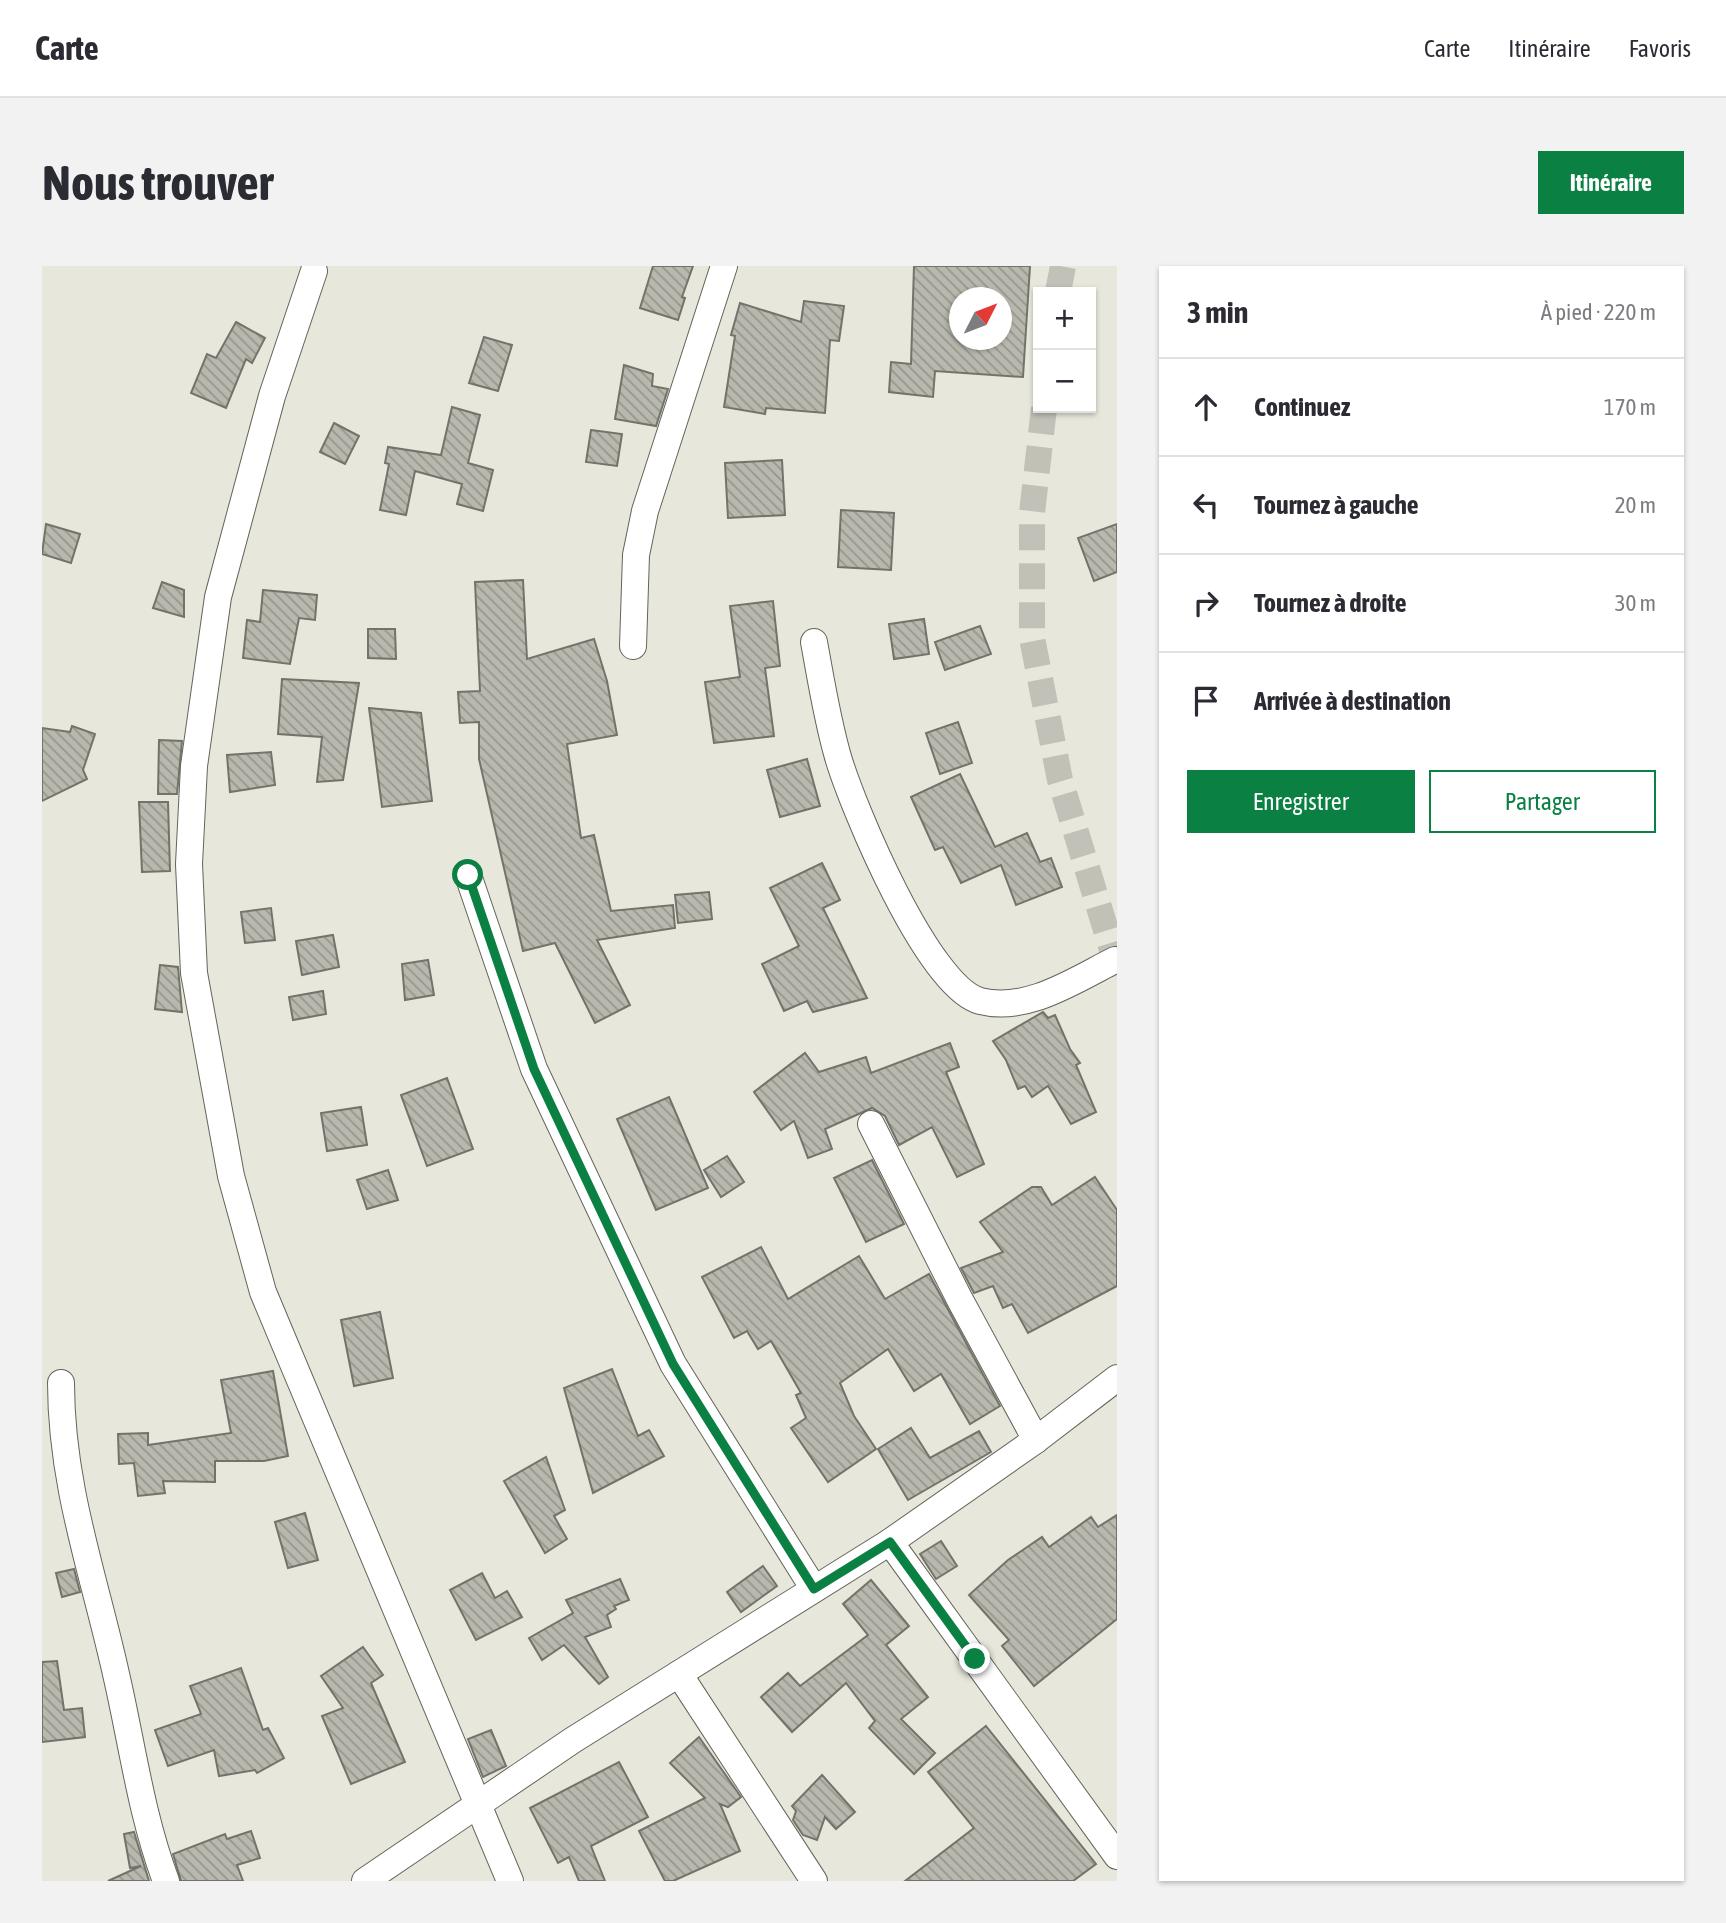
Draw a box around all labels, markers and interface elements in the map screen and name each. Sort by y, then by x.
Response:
text: Carte [35,29,99,67]
text: Carte [1424,35,1470,62]
text: Itinéraire [1508,35,1591,62]
text: Favoris [1629,35,1691,62]
button: Itinéraire [1538,151,1684,214]
text: Nous trouver [42,154,273,210]
north arrow [949,287,1012,350]
map controls [1033,287,1096,413]
button: + [1033,287,1096,350]
text: 3 min [1187,295,1248,329]
text: À pied · 220 m [1541,299,1656,325]
button: − [1033,350,1096,413]
icon: ahead [1187,388,1225,426]
text: Continuez [1254,392,1350,422]
text: 170 m [1604,394,1656,420]
icon: left [1187,486,1225,524]
text: Tournez à gauche [1254,490,1419,520]
text: 20 m [1615,492,1656,518]
icon: right [1187,584,1225,622]
text: Tournez à droite [1254,588,1407,618]
text: 30 m [1615,590,1656,616]
icon: arrive [1187,682,1225,720]
text: Arrivée à destination [1254,686,1451,716]
button: Enregistrer [1187,770,1415,833]
button: Partager [1429,770,1656,833]
route start [452,859,483,890]
route end [959,1643,990,1674]

